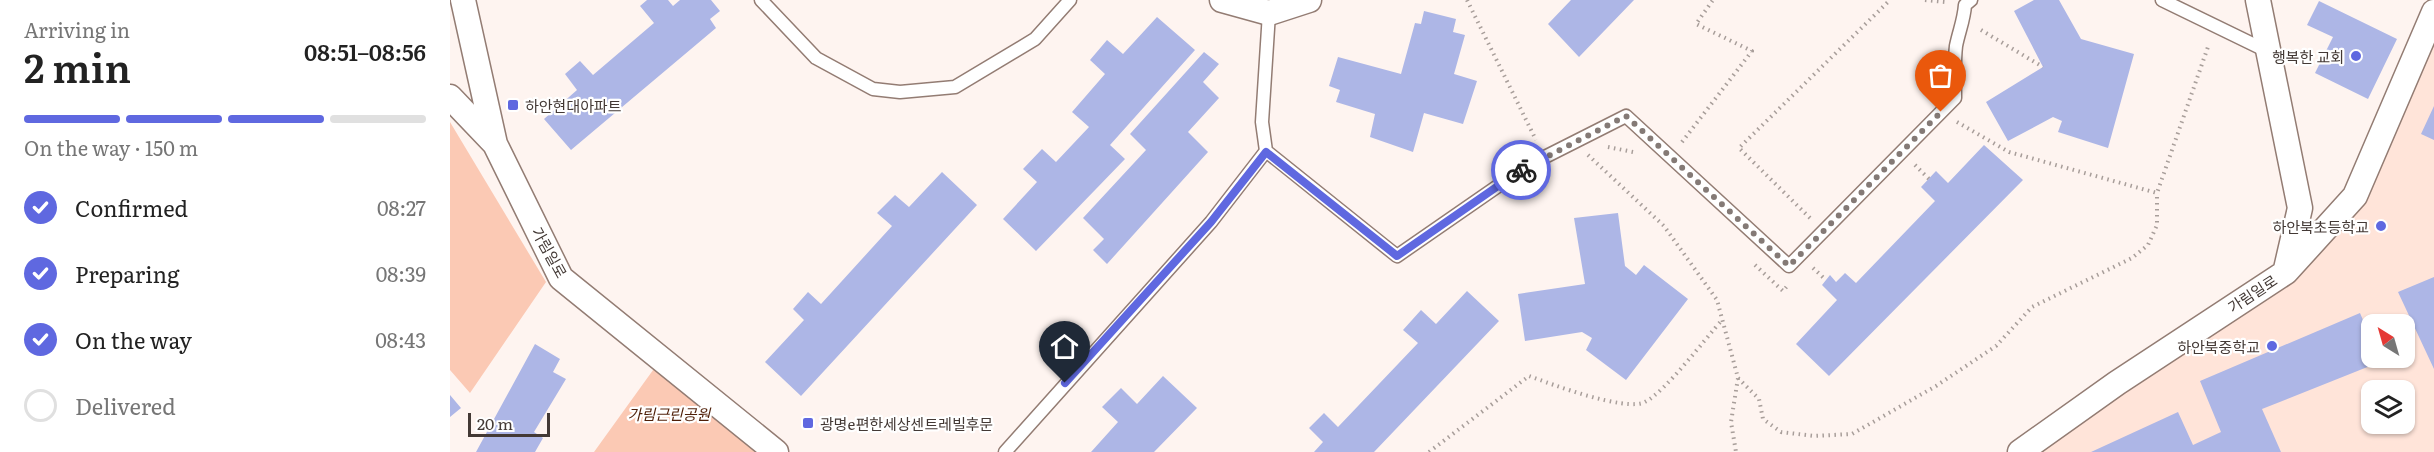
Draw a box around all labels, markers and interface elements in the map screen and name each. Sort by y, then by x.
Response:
text: Arriving in [24,14,130,44]
text: 08:51–08:56 [304,35,426,68]
text: 2 min [24,37,131,95]
place label: 행복한 교회 [2272,45,2344,68]
marker: 행복한 교회 [2349,49,2363,63]
pin [1915,50,1966,112]
icon: bag [1924,59,1957,92]
place label: 하안현대아파트 [525,94,622,117]
marker: 하안현대아파트 [506,98,520,112]
text: On the way · 150 m [24,132,198,162]
courier [1491,140,1551,200]
icon: bike [1505,154,1538,187]
icon: check [24,191,57,224]
text: Confirmed [75,191,188,224]
text: 08:27 [377,192,426,222]
place label: 하안북초등학교 [2272,215,2369,238]
marker: 하안북초등학교 [2374,219,2388,233]
street label: 가림일로 [527,222,573,282]
icon: check [24,257,57,290]
text: Preparing [75,257,179,290]
text: 08:39 [376,258,426,288]
street label: 가림일로 [2223,268,2281,318]
north arrow [2361,314,2415,368]
map controls [2361,314,2415,434]
pin [1039,321,1090,383]
icon: check [24,323,57,356]
text: On the way [75,323,192,356]
text: 08:43 [375,324,426,354]
icon: home [1048,330,1081,363]
place label: 하안북중학교 [2177,335,2260,358]
marker: 하안북중학교 [2265,339,2279,353]
button: layers [2361,380,2415,434]
text: Delivered [75,389,176,422]
park label: 가림근린공원 [628,402,712,425]
scale bar [468,410,550,438]
text: 20 m [477,411,513,435]
place label: 광명e편한세상센트레빌후문 [820,412,993,435]
marker: 광명e편한세상센트레빌후문 [801,416,815,430]

